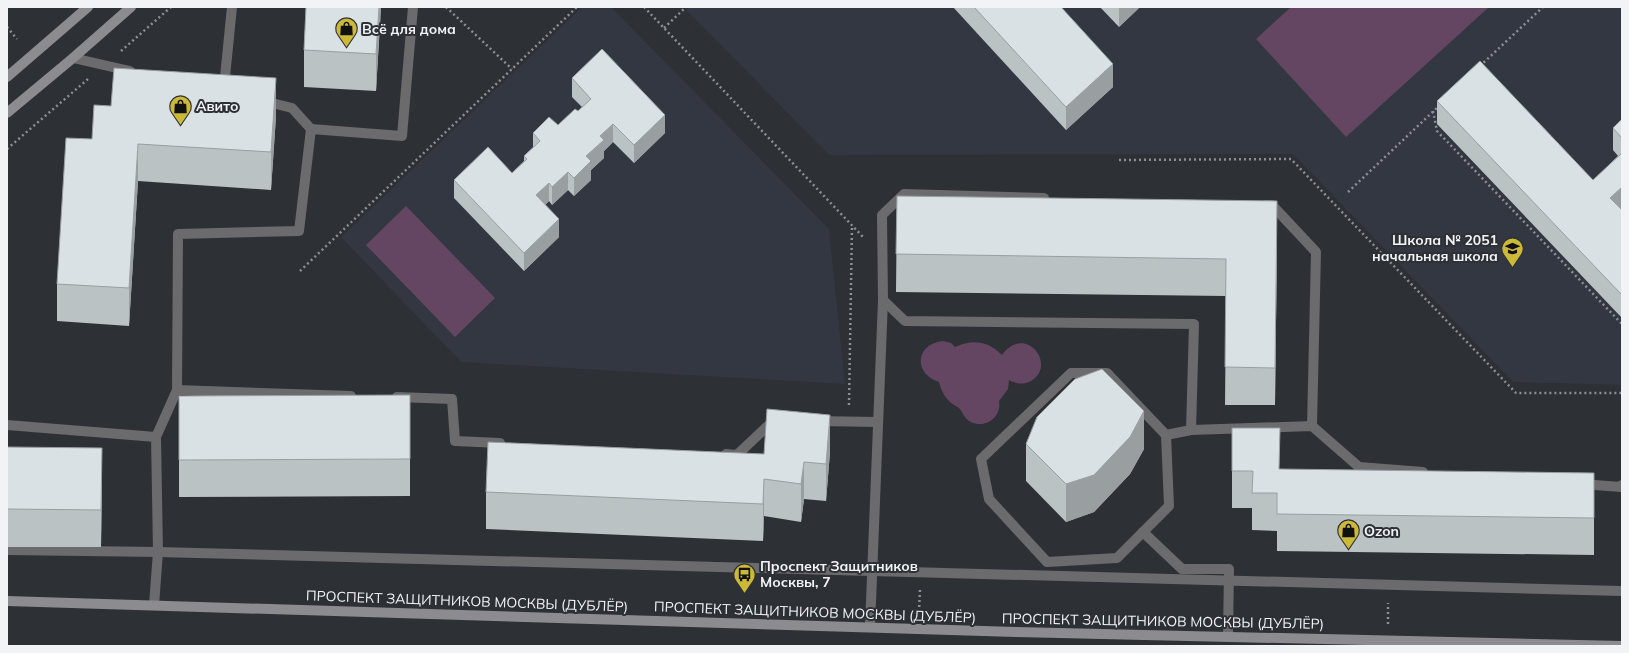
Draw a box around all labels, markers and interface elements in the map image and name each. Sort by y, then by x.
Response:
shop icon: Всё для дома [334,16,360,49]
place label: Всё для дома [362,20,456,38]
shop icon: Авито [168,93,194,126]
place label: Авито [196,97,238,115]
place label: Школа № 2051 начальная школа [1372,231,1498,265]
school or university icon: Школа № 2051 начальная школа [1500,235,1526,268]
shop icon: Ozon [1335,518,1361,551]
place label: Ozon [1364,522,1399,540]
place label: Проспект Защитников Москвы, 7 [760,557,918,591]
bus stop icon: Проспект Защитников Москвы, 7 [732,561,758,594]
street label: ПРОСПЕКТ ЗАЩИТНИКОВ МОСКВЫ (ДУБЛЁР) [306,586,628,616]
street label: ПРОСПЕКТ ЗАЩИТНИКОВ МОСКВЫ (ДУБЛЁР) [654,597,976,627]
street label: ПРОСПЕКТ ЗАЩИТНИКОВ МОСКВЫ (ДУБЛЁР) [1002,609,1324,633]

